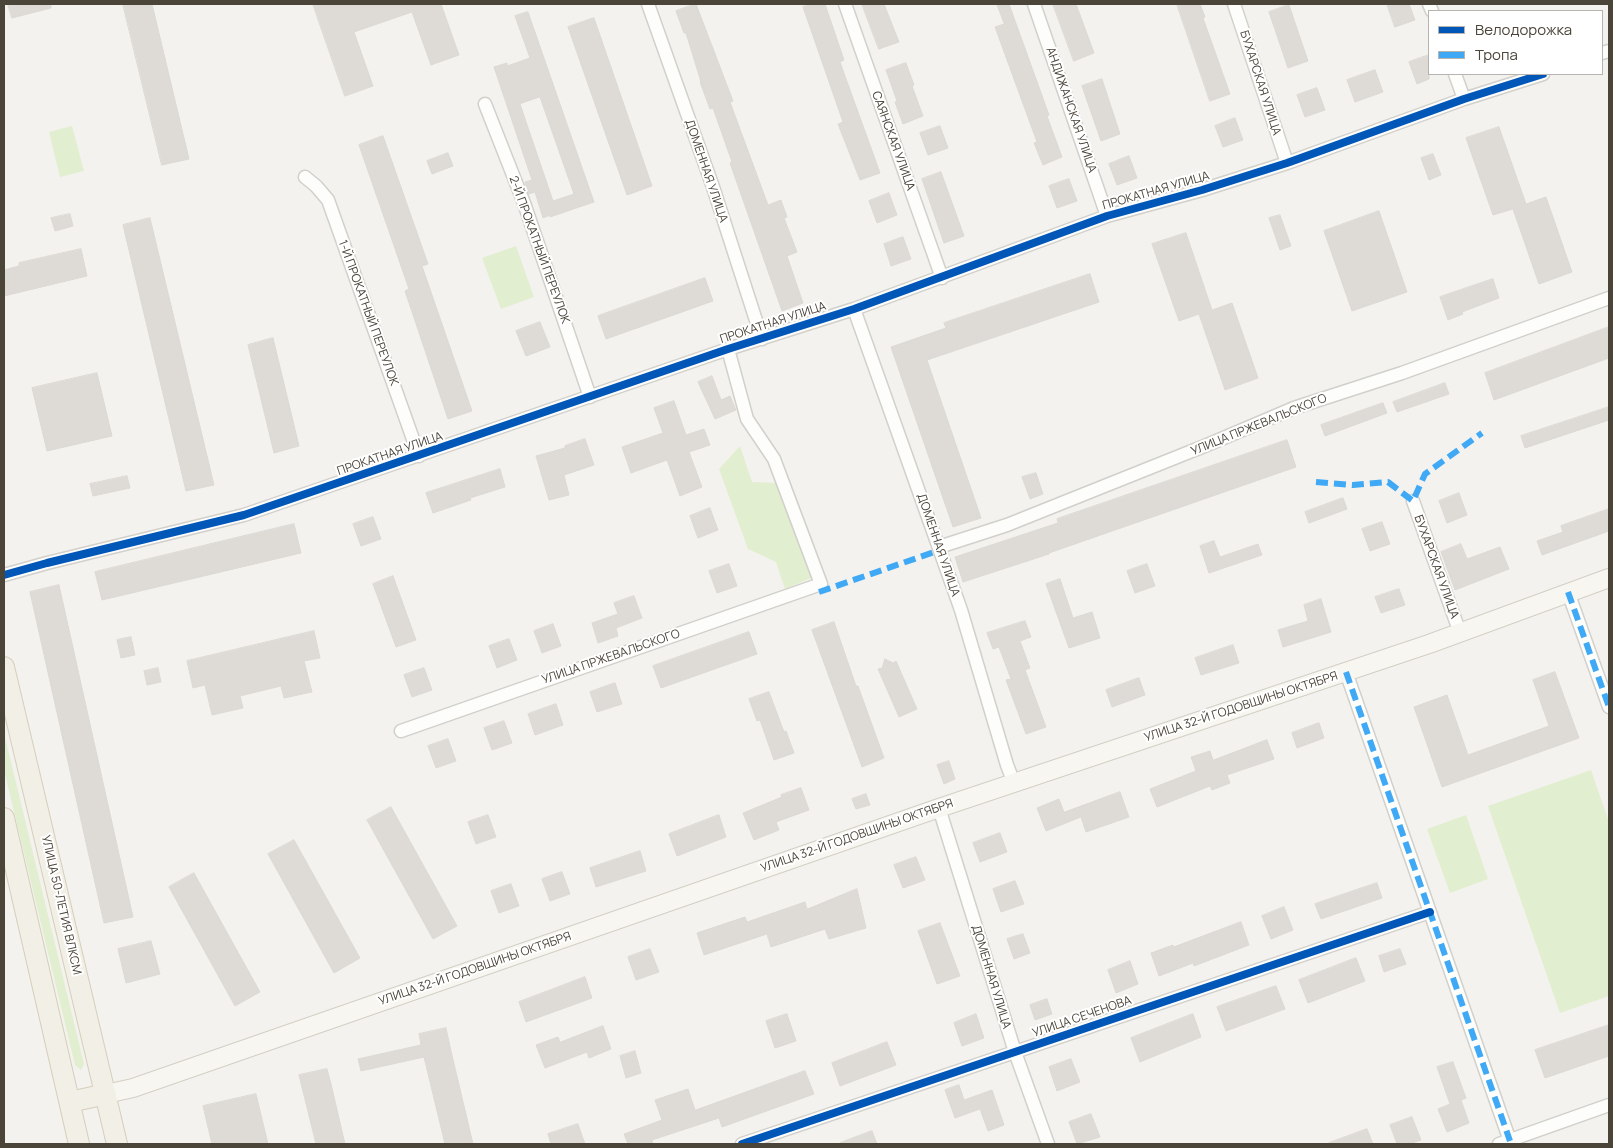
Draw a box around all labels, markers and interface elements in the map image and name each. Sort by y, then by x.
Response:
legend [1428,10,1603,75]
text: Велодорожка [1475,19,1572,40]
street label: БУХАРСКАЯ УЛИЦА [1236,29,1284,137]
text: Тропа [1475,44,1518,65]
street label: АНДИЖАНСКАЯ УЛИЦА [1043,45,1099,175]
street label: САЯНСКАЯ УЛИЦА [868,89,918,193]
street label: ДОМЕННАЯ УЛИЦА [682,118,730,224]
street label: ПРОКАТНАЯ УЛИЦА [1101,169,1211,213]
street label: 2-Й ПРОКАТНЫЙ ПЕРЕУЛОК [506,174,572,326]
street label: 1-Й ПРОКАТНЫЙ ПЕРЕУЛОК [335,238,401,388]
street label: ПРОКАТНАЯ УЛИЦА [718,299,828,347]
street label: УЛИЦА ПРЖЕВАЛЬСКОГО [1189,391,1329,459]
street label: ПРОКАТНАЯ УЛИЦА [335,429,445,479]
street label: ДОМЕННАЯ УЛИЦА [914,492,962,598]
street label: БУХАРСКАЯ УЛИЦА [1411,513,1461,621]
street label: УЛИЦА ПРЖЕВАЛЬСКОГО [540,627,682,687]
street label: УЛИЦА 32-Й ГОДОВЩИНЫ ОКТЯБРЯ [1142,669,1340,745]
street label: УЛИЦА 32-Й ГОДОВЩИНЫ ОКТЯБРЯ [759,796,955,876]
street label: УЛИЦА 50-ЛЕТИЯ ВЛКСМ [38,834,84,976]
street label: ДОМЕННАЯ УЛИЦА [968,923,1014,1031]
street label: УЛИЦА 32-Й ГОДОВЩИНЫ ОКТЯБРЯ [377,929,573,1009]
street label: УЛИЦА СЕЧЕНОВА [1031,993,1133,1041]

